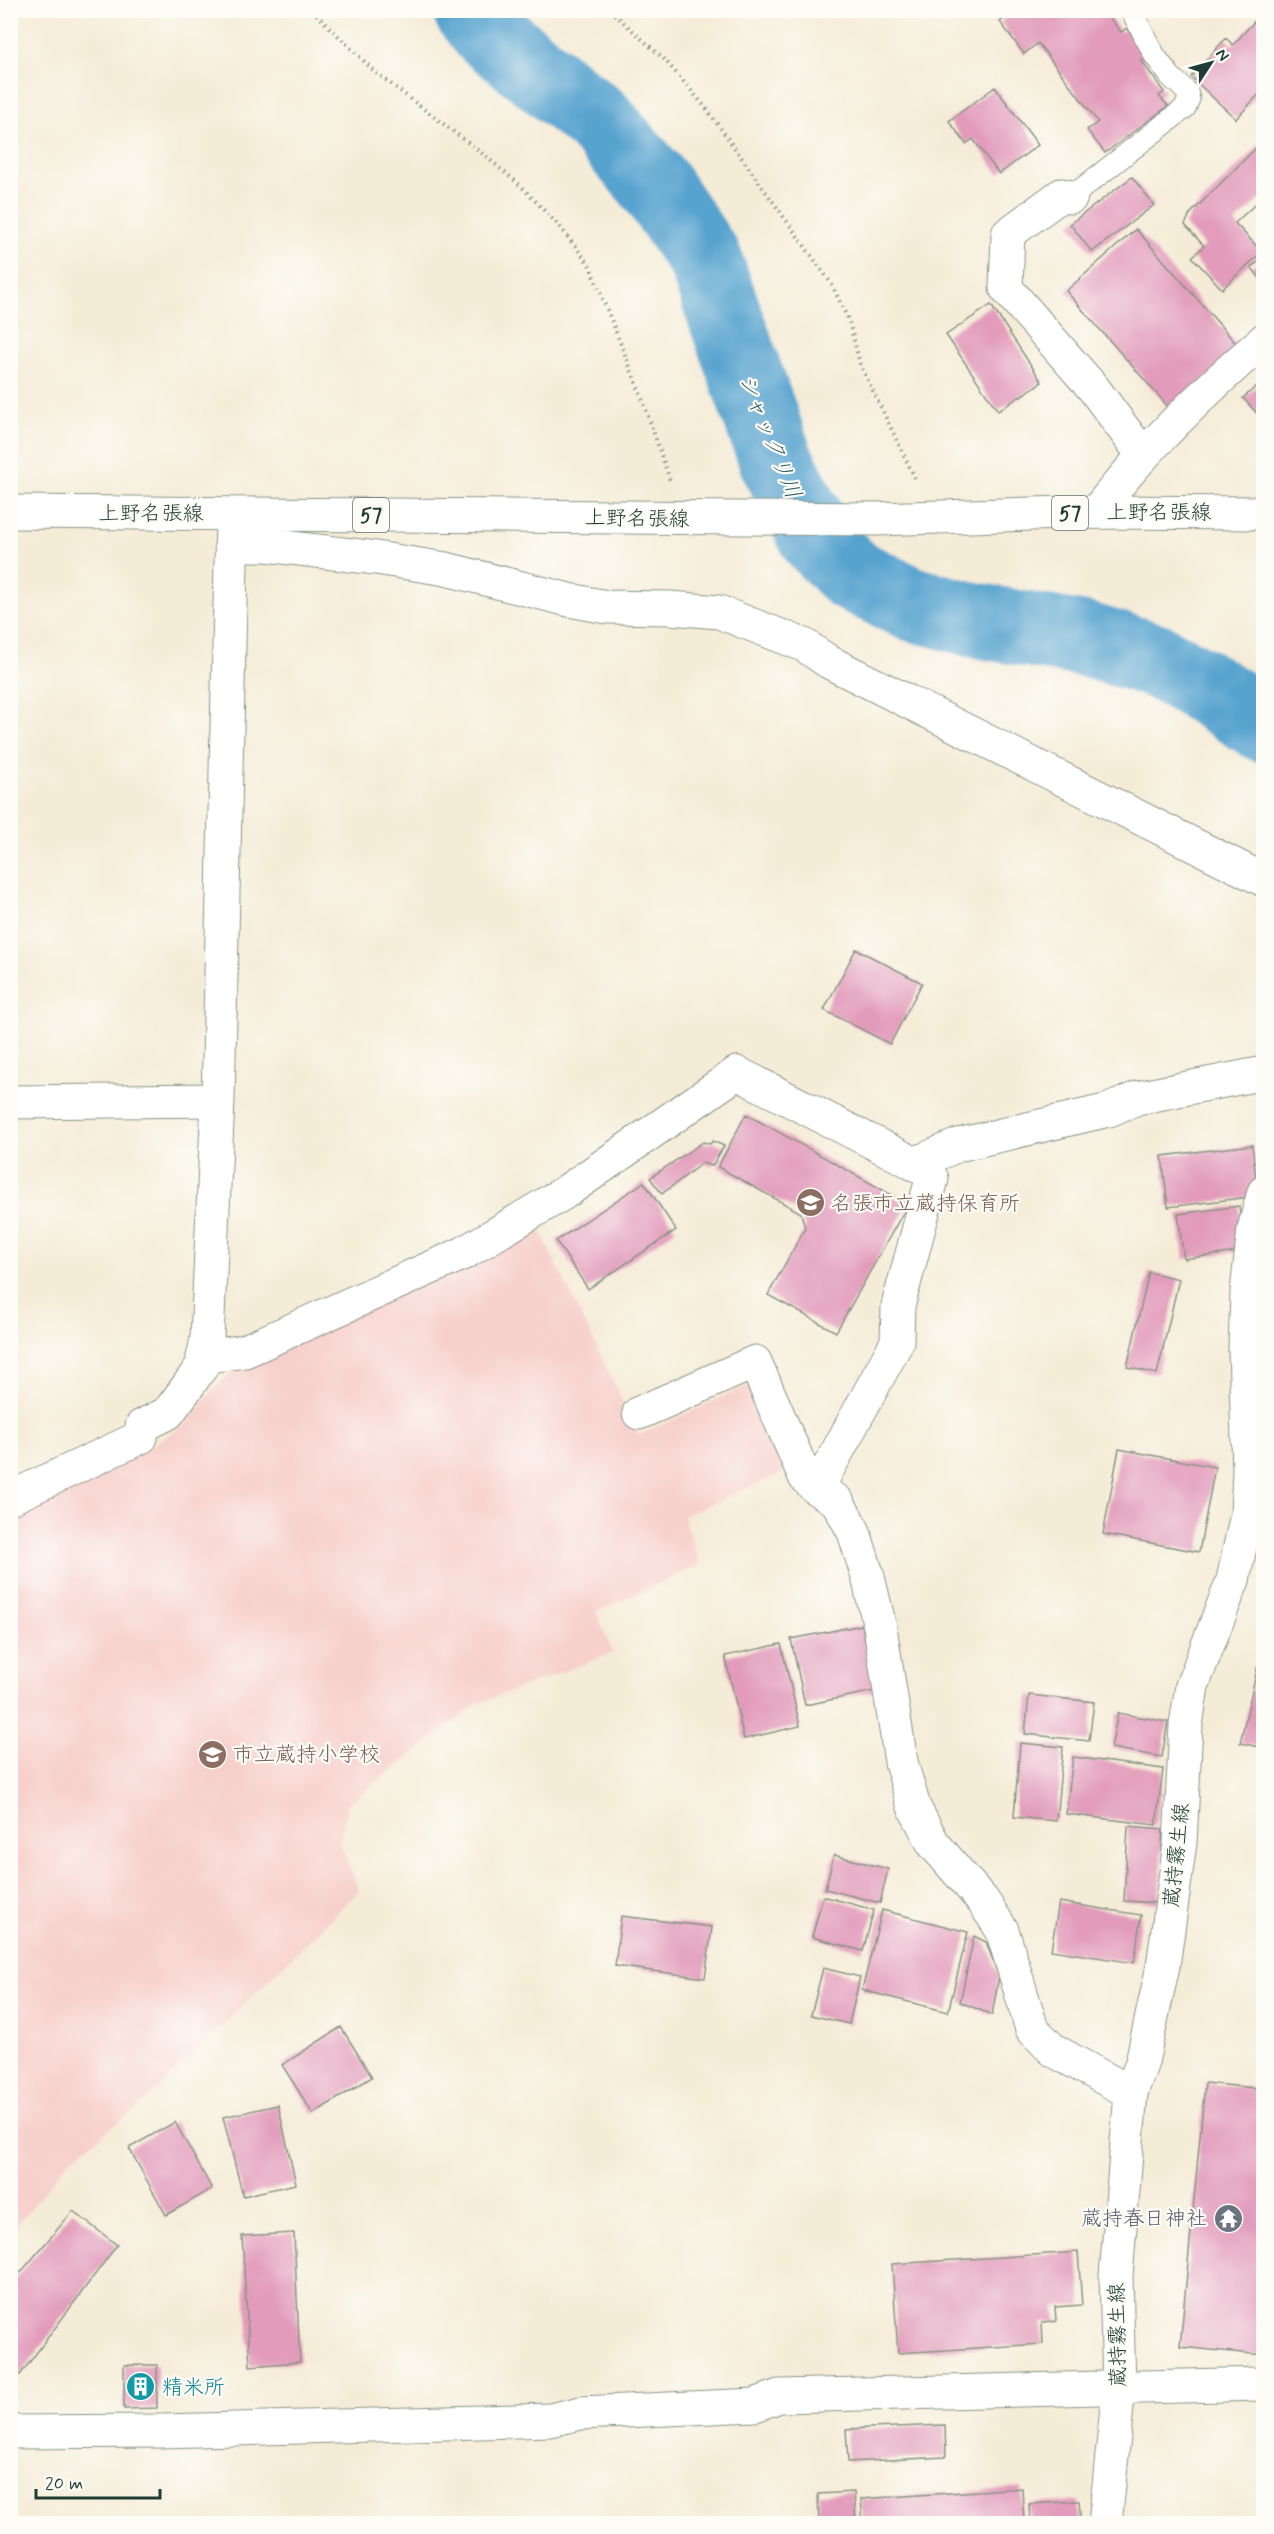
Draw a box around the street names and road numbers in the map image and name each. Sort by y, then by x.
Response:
road number: 57 [1052,496,1088,530]
road number: 57 [353,498,389,532]
street label: 上野名張線 [1107,499,1212,527]
street label: 上野名張線 [99,500,204,528]
street label: 上野名張線 [584,504,690,534]
street label: 蔵持霧生線 [1158,1801,1196,1909]
street label: 蔵持霧生線 [1103,2282,1133,2388]

